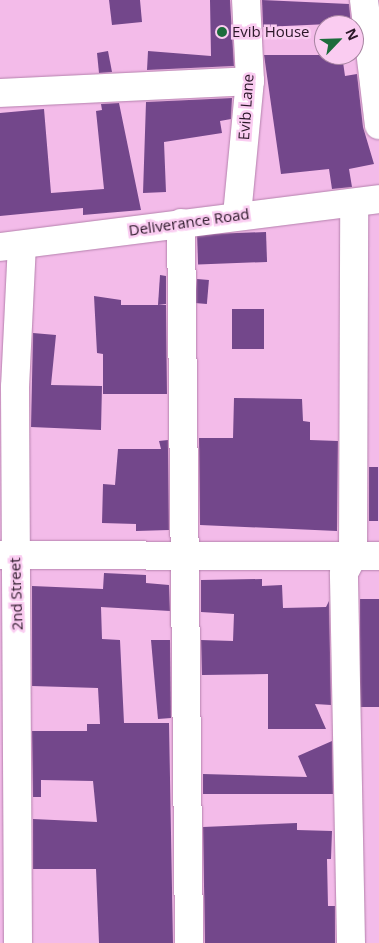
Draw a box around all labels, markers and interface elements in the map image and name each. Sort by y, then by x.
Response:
north arrow [314,15,364,65]
place label: Evib House [232,23,310,41]
text: N [341,25,363,43]
marker: Evib House [216,26,228,38]
street label: Evib Lane [235,73,257,141]
street label: Deliverance Road [127,205,251,239]
street label: 2nd Street [6,557,26,631]

